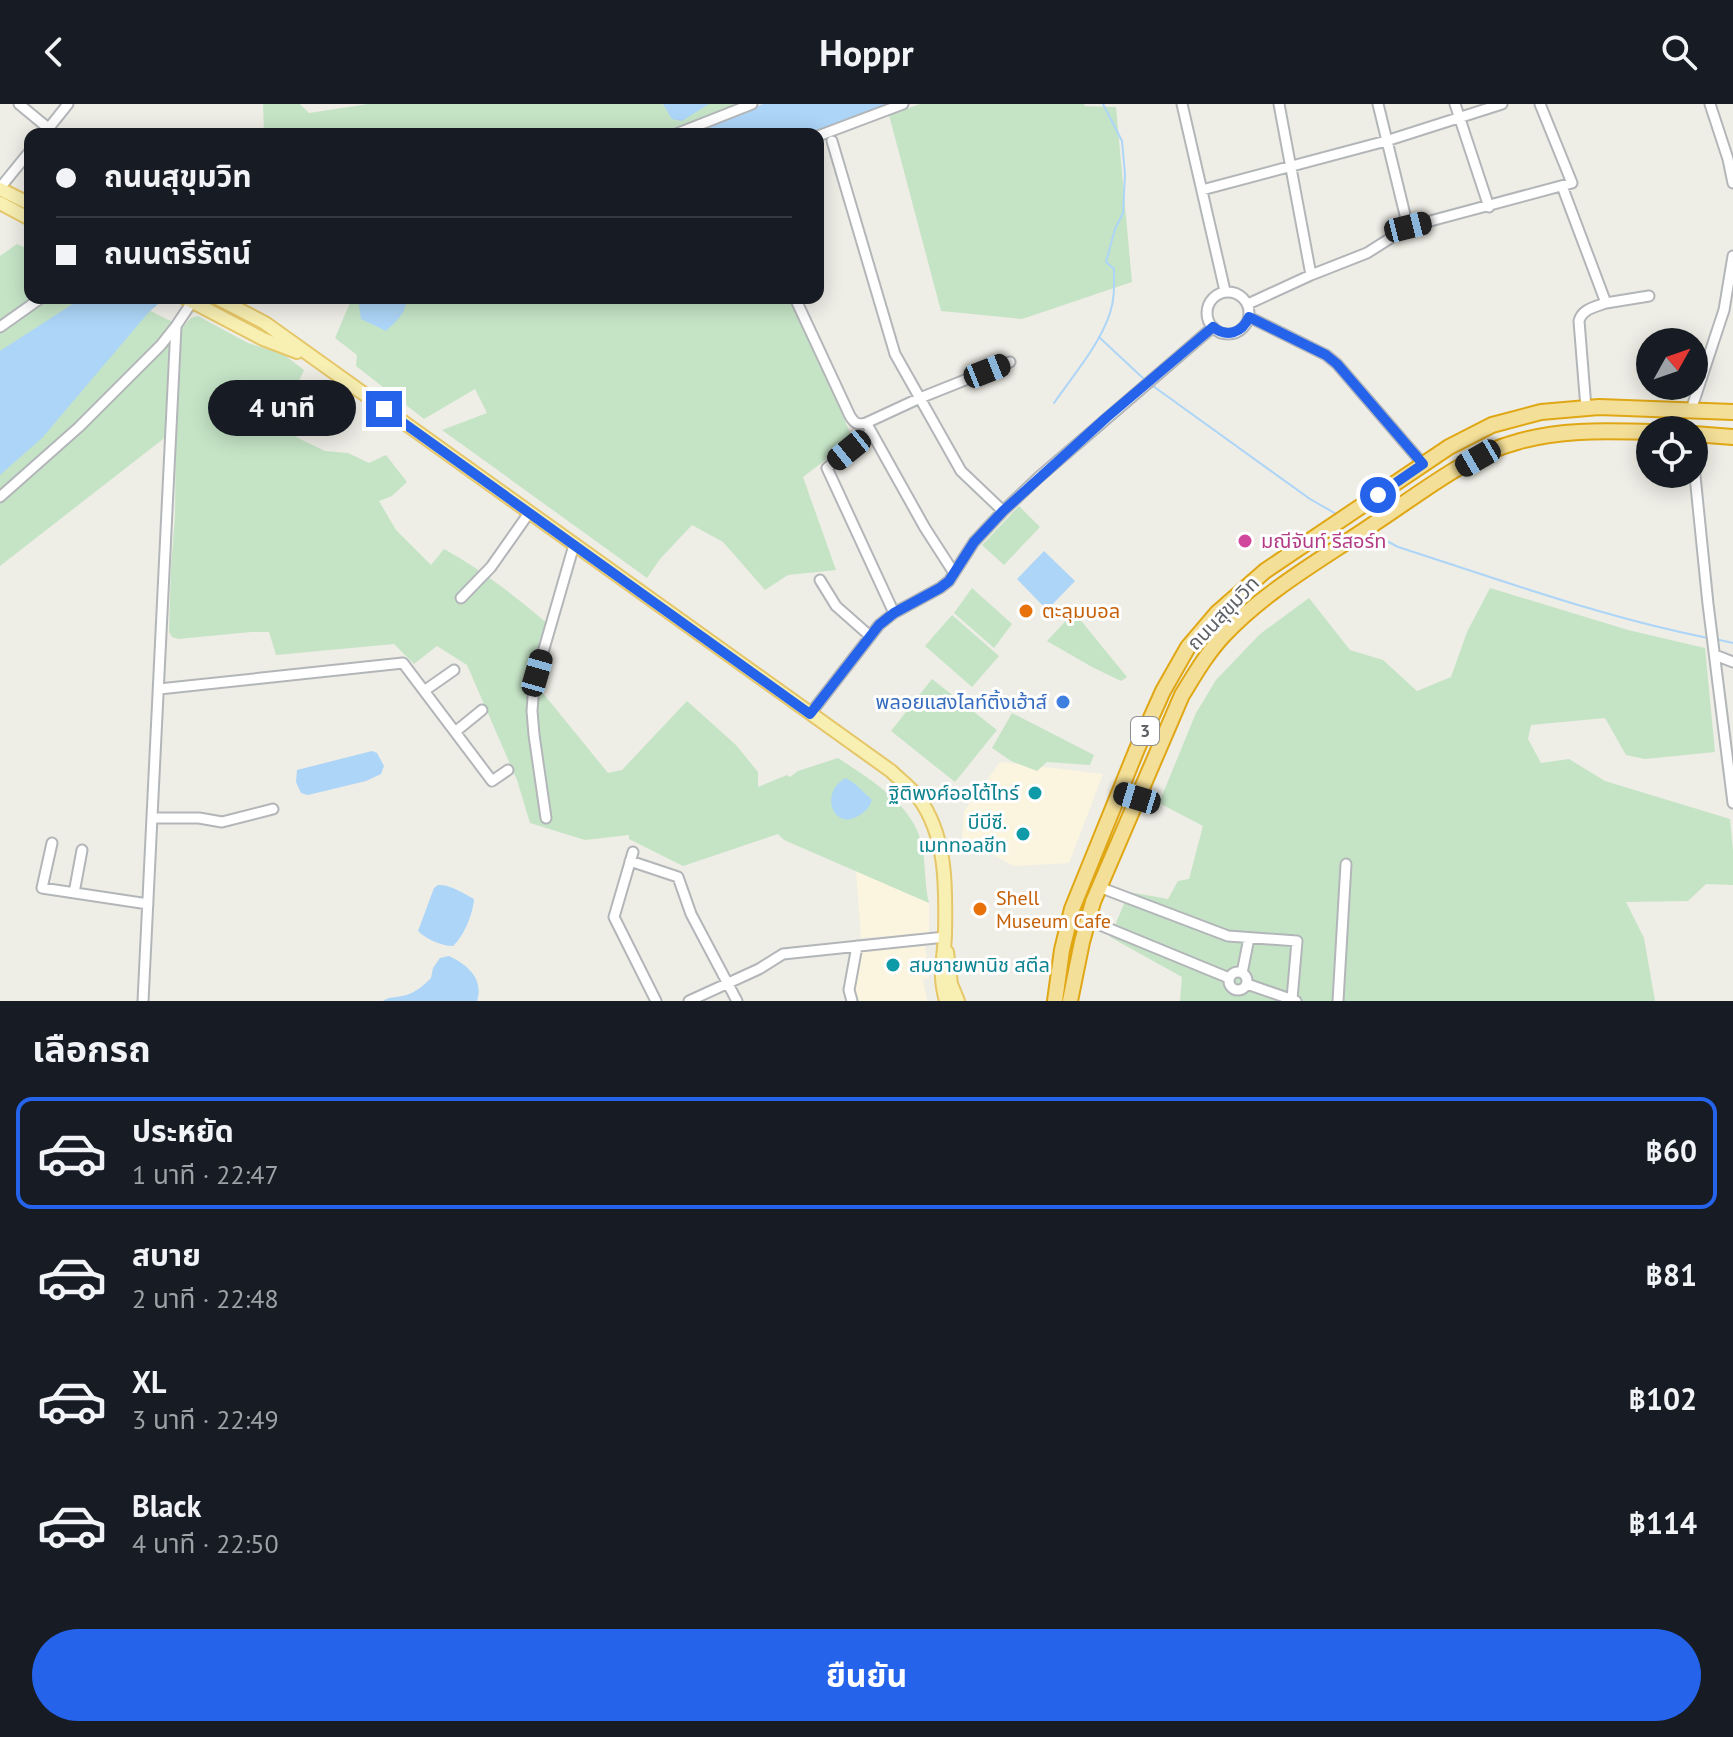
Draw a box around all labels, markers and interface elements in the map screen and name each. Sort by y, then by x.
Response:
text: Hoppr [819,29,914,76]
icon: back [32,30,76,74]
icon: search [1657,30,1701,74]
text: ถนนสุขุมวิท [104,156,251,195]
car [1382,210,1434,244]
text: ถนนตรีรัตน์ [104,233,251,272]
north arrow [1636,328,1708,400]
map controls [1636,328,1708,488]
car [960,351,1014,391]
callout: 4 นาที [208,381,356,437]
text: 4 นาที [249,391,315,424]
route end [366,391,402,427]
button: locate [1636,416,1708,488]
car [823,426,875,474]
car [1451,436,1505,480]
route start [1360,477,1396,513]
place label: มณีจันท์ รีสอร์ท [1261,528,1387,554]
marker: มณีจันท์ รีสอร์ท [1236,532,1254,550]
street label: ถนนสุขุมวิท [1181,570,1265,656]
place label: ตะลุมบอล [1042,598,1120,624]
marker: ตะลุมบอล [1017,602,1035,620]
car [519,647,555,699]
place label: พลอยแสงไลท์ติ้งเฮ้าส์ [876,689,1047,715]
marker: พลอยแสงไลท์ติ้งเฮ้าส์ [1054,693,1072,711]
road number: 3 [1131,717,1159,745]
place label: ฐิติพงศ์ออโต้ไทร์ [888,780,1020,806]
car [1111,780,1163,816]
marker: ฐิติพงศ์ออโต้ไทร์ [1026,784,1044,802]
place label: บีบีซี. เมททอลชีท [918,809,1007,858]
marker: บีบีซี. เมททอลชีท [1014,825,1032,843]
place label: Shell Museum Cafe [996,885,1111,934]
marker: Shell Museum Cafe [971,900,989,918]
place label: สมชายพานิช สตีล [909,952,1050,978]
marker: สมชายพานิช สตีล [884,956,902,974]
text: เลือกรถ [32,1025,151,1072]
text: ประหยัด [132,1111,234,1150]
icon: car [36,1117,108,1189]
text: ฿60 [1646,1131,1697,1170]
text: 1 นาที · 22:47 [132,1158,279,1191]
text: สบาย [132,1235,201,1274]
icon: car [36,1241,108,1313]
text: ฿81 [1646,1255,1697,1294]
text: 2 นาที · 22:48 [132,1282,279,1315]
text: XL [132,1362,166,1401]
icon: car [36,1365,108,1437]
text: ฿102 [1629,1379,1697,1418]
text: 3 นาที · 22:49 [132,1403,279,1436]
text: Black [132,1486,201,1525]
icon: car [36,1489,108,1561]
text: ฿114 [1629,1503,1697,1542]
text: 4 นาที · 22:50 [132,1527,279,1560]
button: ยืนยัน [32,1629,1701,1721]

